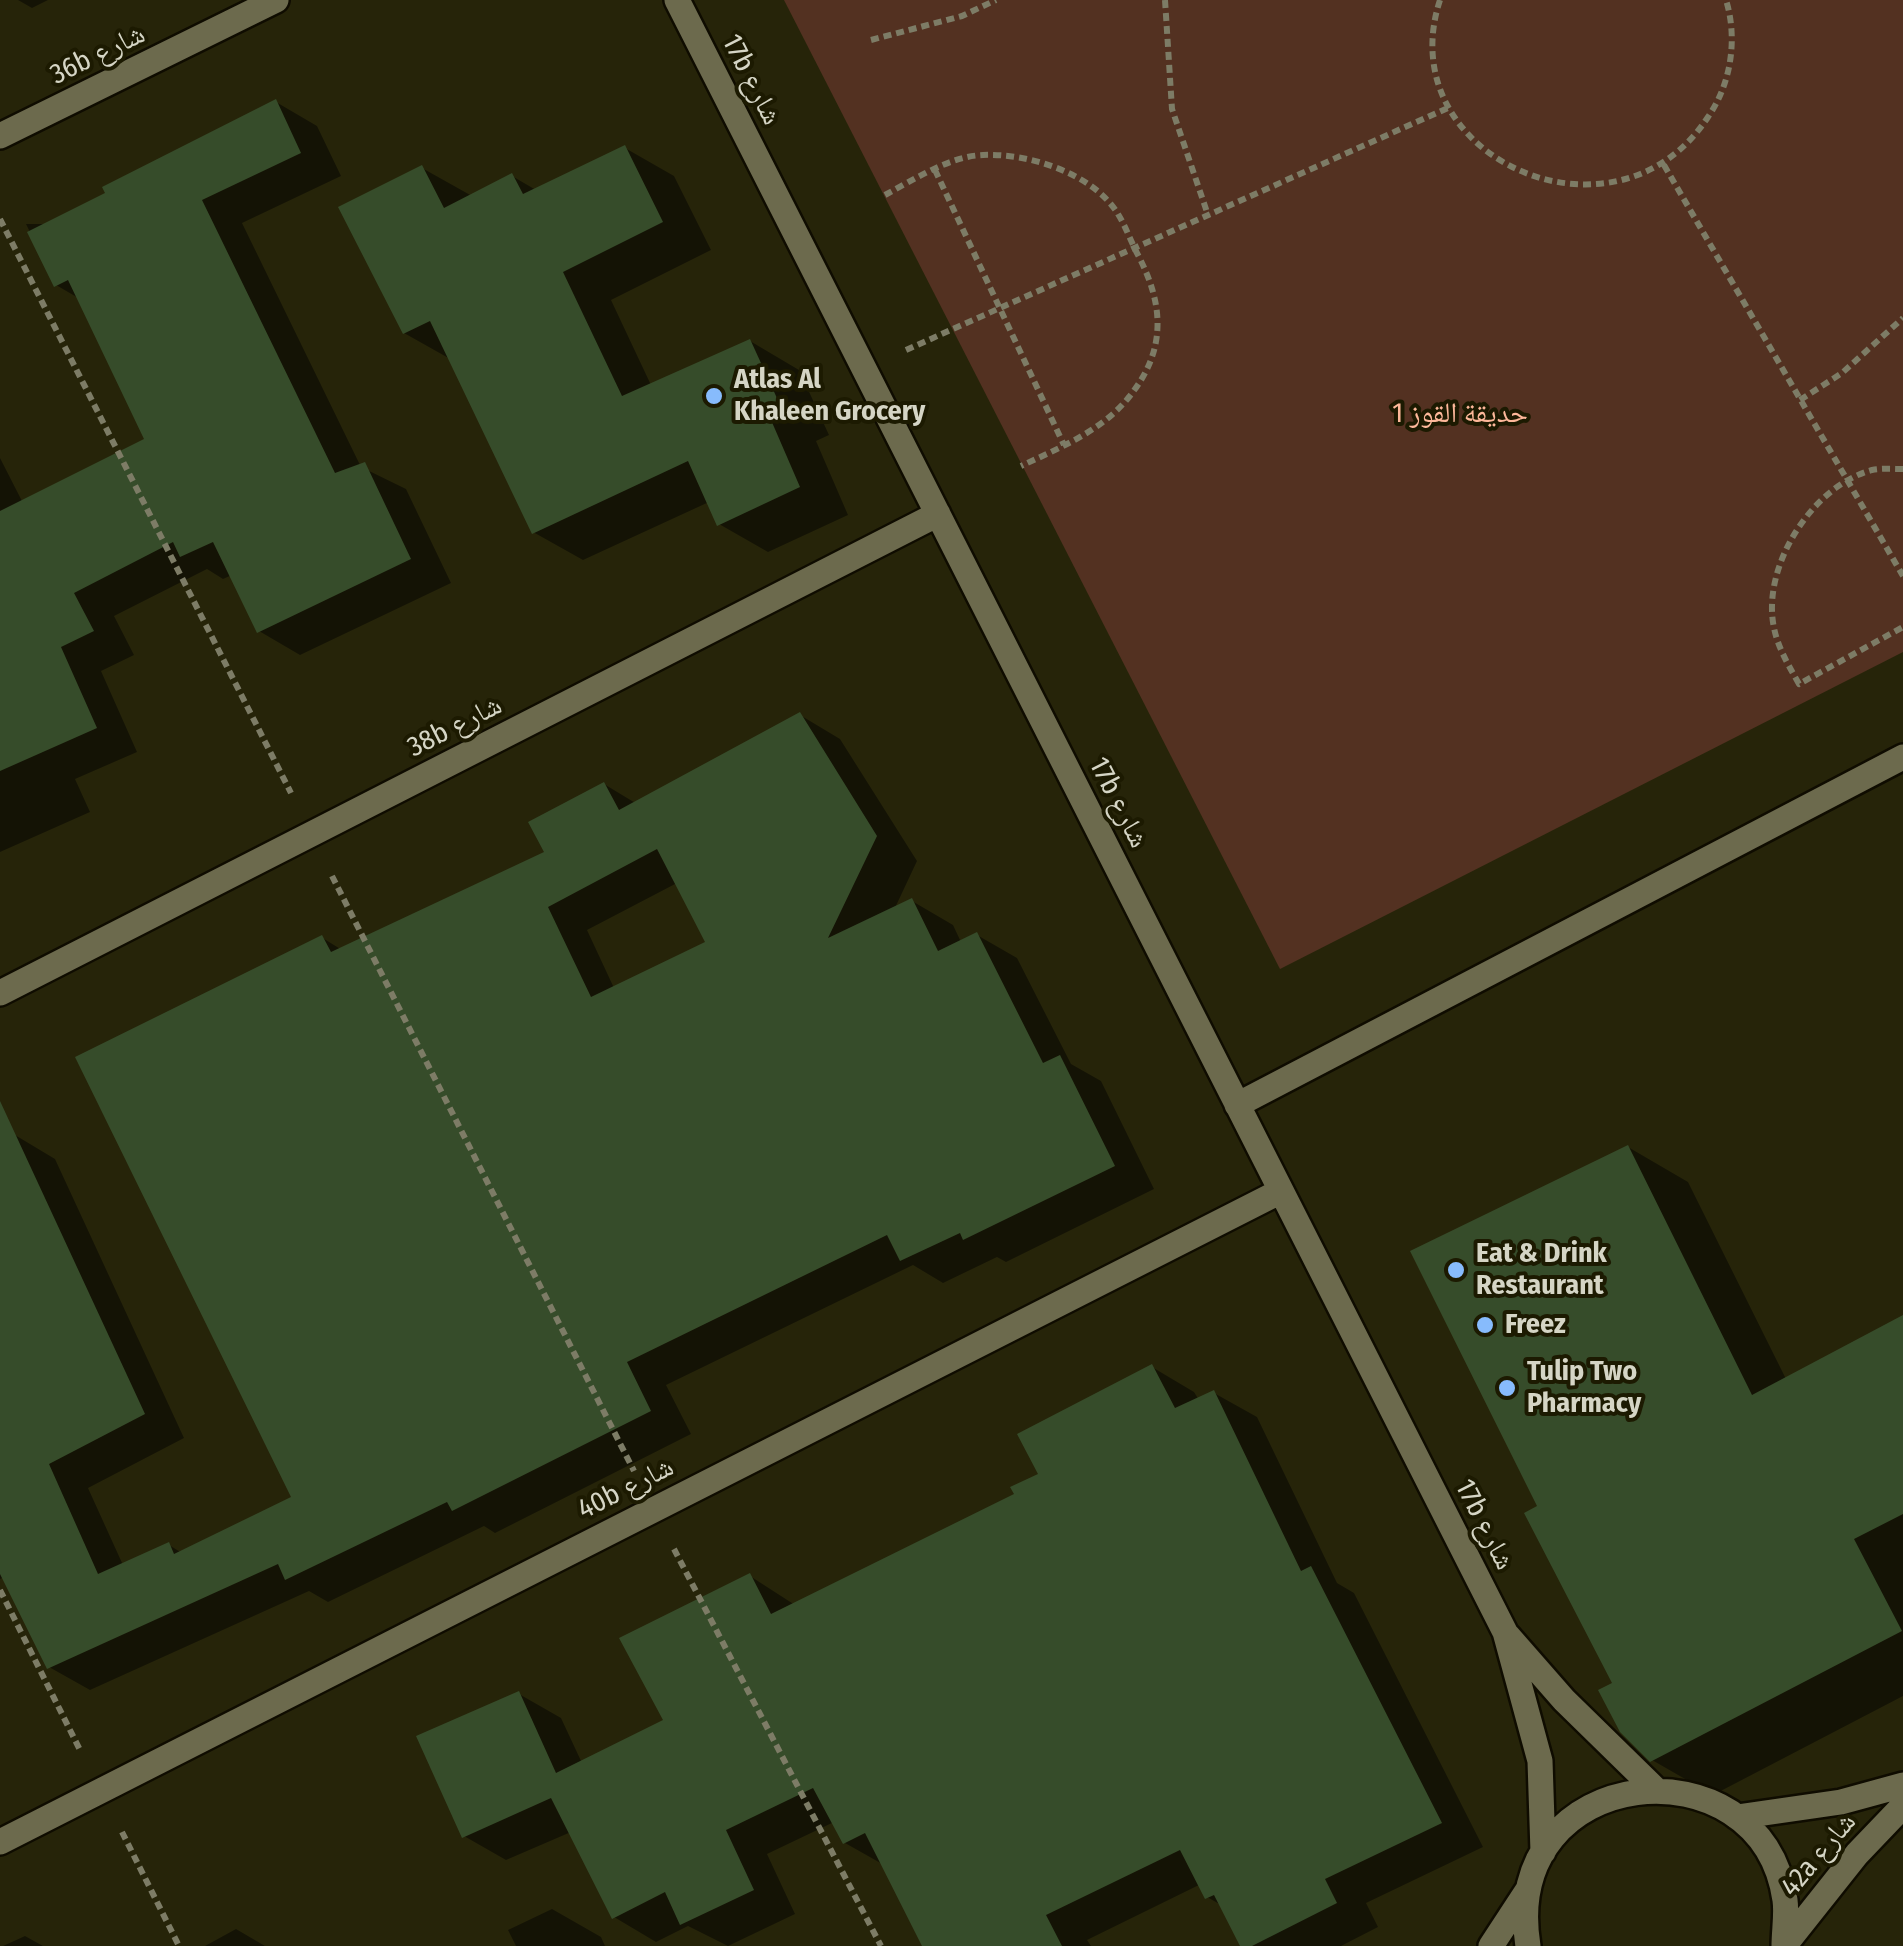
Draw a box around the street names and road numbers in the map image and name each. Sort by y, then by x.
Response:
street label: 36b شارع [45,18,151,92]
street label: 17b شارع [714,29,788,131]
street label: 38b شارع [402,689,508,765]
street label: 17b شارع [1081,752,1155,854]
street label: 40b شارع [573,1451,679,1527]
street label: 17b شارع [1447,1474,1521,1576]
street label: 42a شارع [1774,1806,1864,1904]

